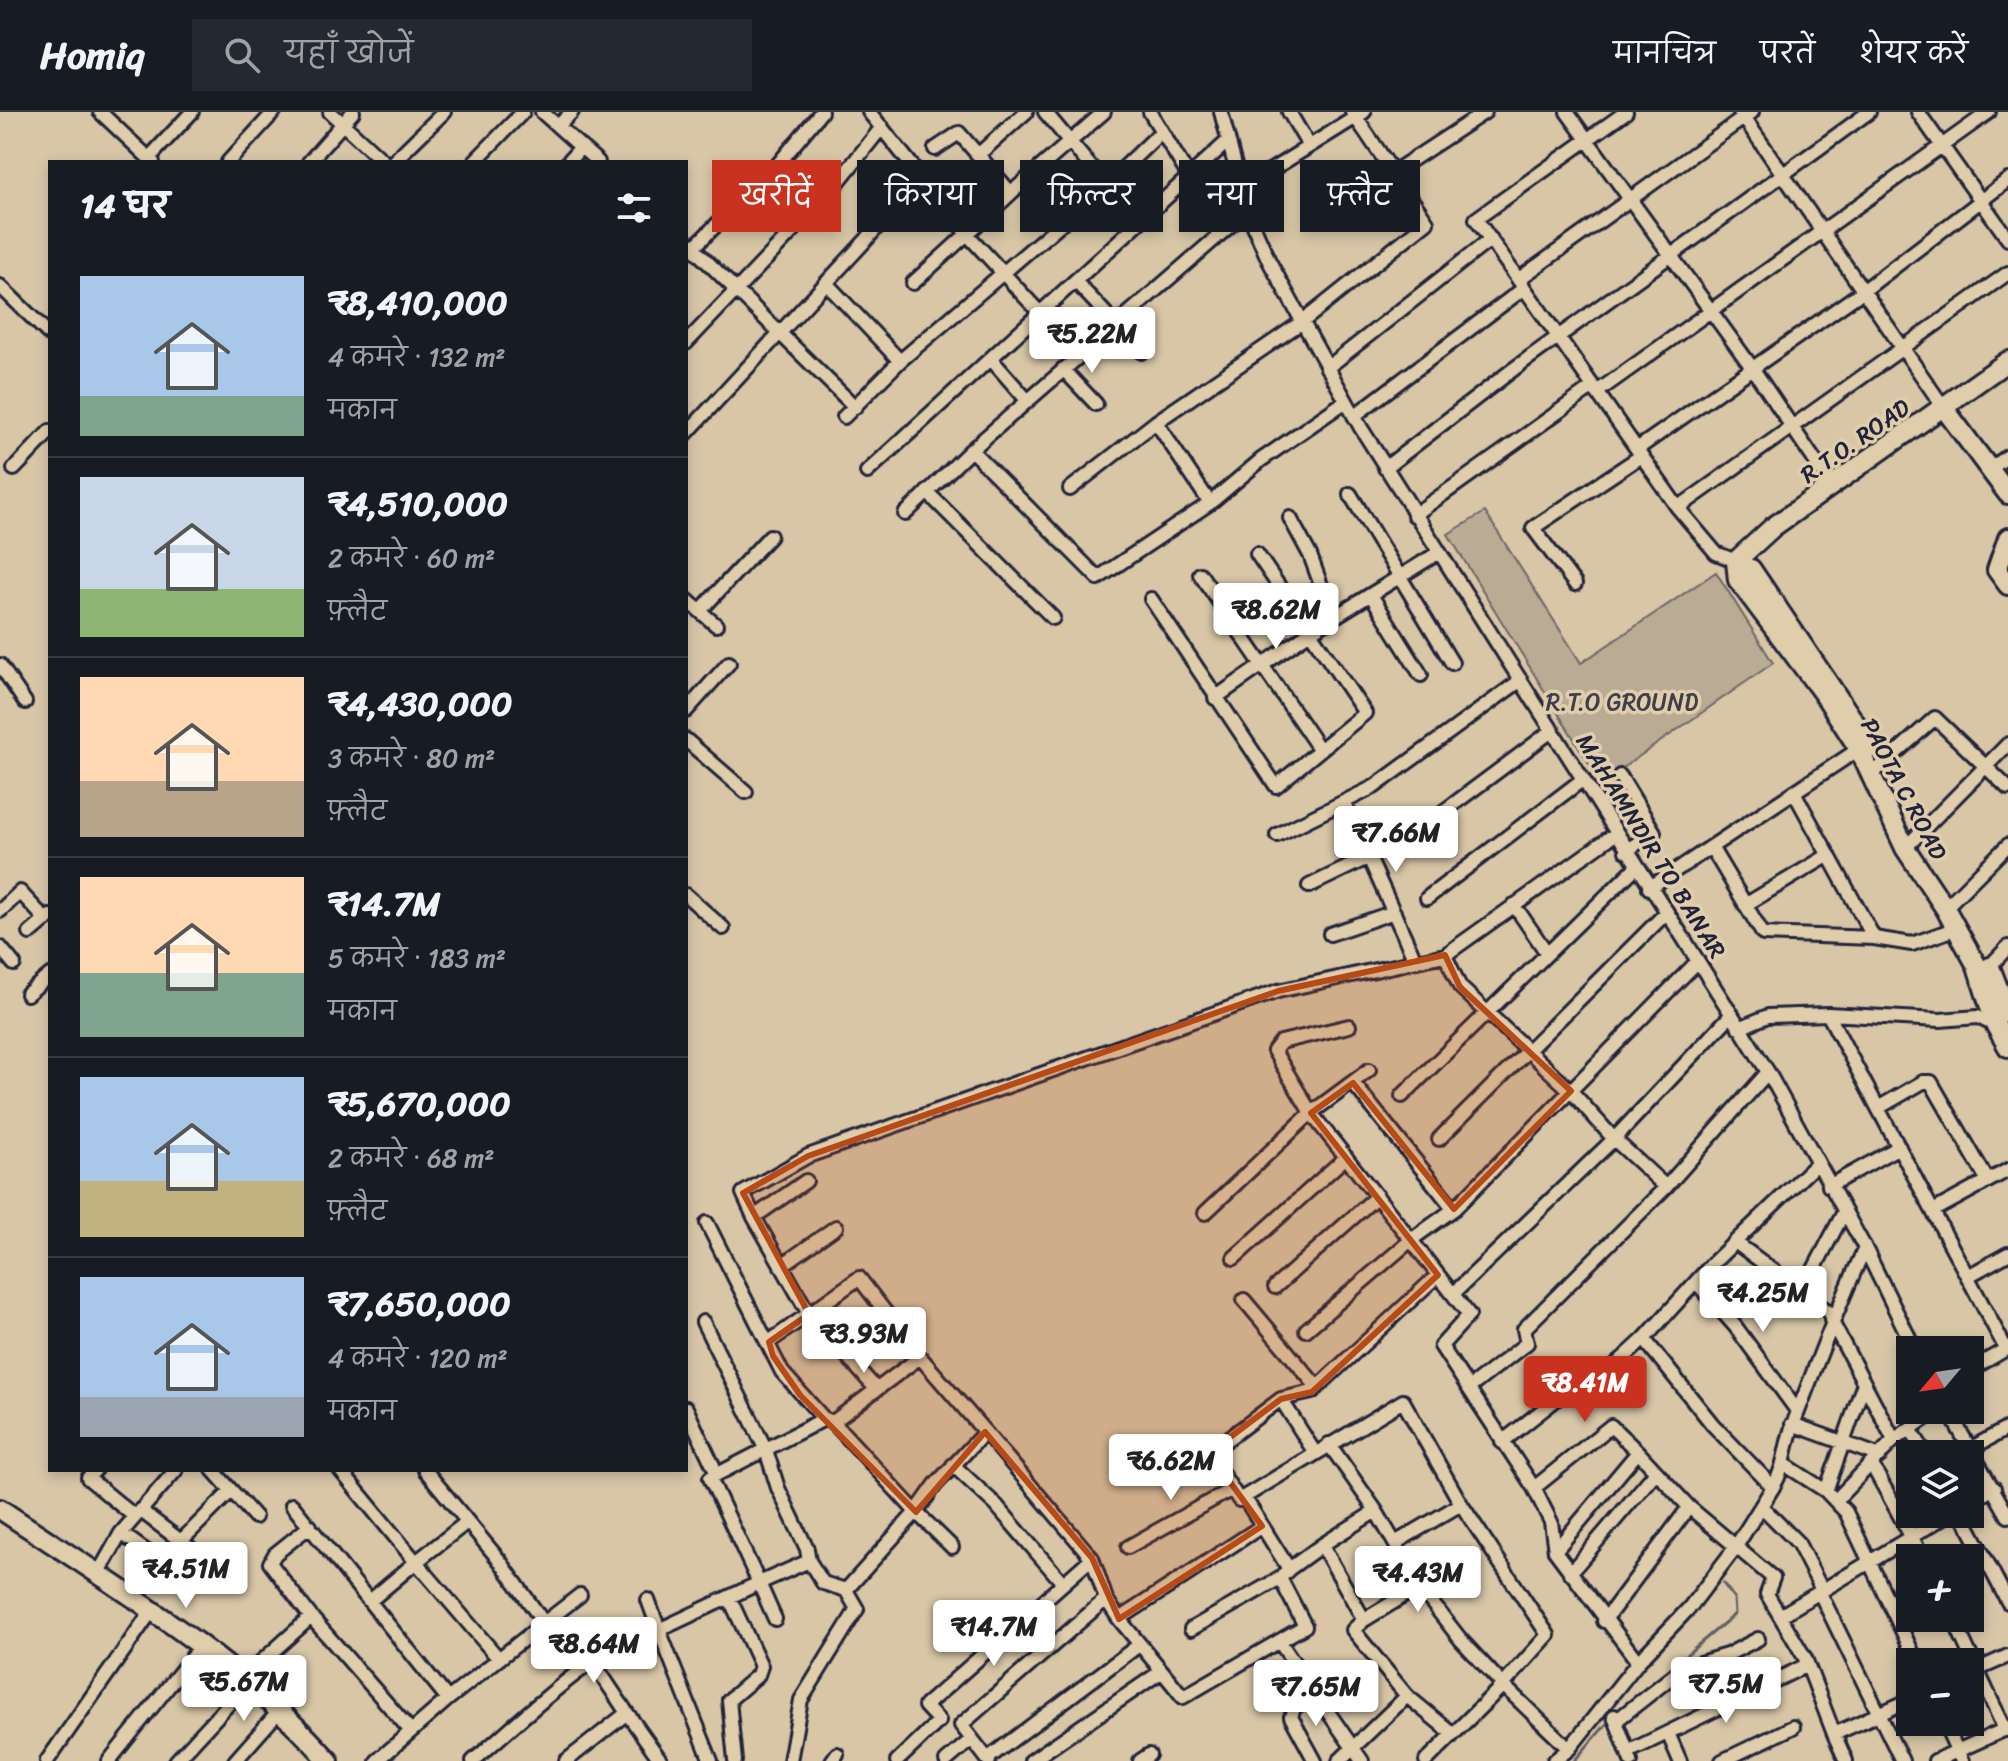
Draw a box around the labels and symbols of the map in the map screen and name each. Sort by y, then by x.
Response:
pin: ₹5.22M [1027,307,1157,375]
street label: R.T.O. ROAD [1791,387,1920,495]
pin: ₹8.62M [1211,583,1341,651]
park label: R.T.O GROUND [1546,681,1698,723]
street label: PAOTA C ROAD [1849,710,1959,868]
street label: MAHAMNDIR TO BANAR [1564,725,1738,967]
pin: ₹7.66M [1331,806,1461,874]
pin: ₹4.25M [1698,1266,1828,1334]
pin: ₹3.93M [799,1307,929,1375]
north arrow [1896,1336,1984,1424]
pin: ₹8.41M [1520,1356,1650,1424]
pin: ₹6.62M [1106,1434,1236,1502]
pin: ₹4.51M [121,1542,251,1610]
pin: ₹4.43M [1353,1546,1483,1614]
pin: ₹14.7M [929,1600,1059,1668]
pin: ₹8.64M [529,1617,659,1685]
pin: ₹5.67M [179,1655,309,1723]
pin: ₹7.5M [1670,1657,1782,1725]
pin: ₹7.65M [1251,1660,1381,1728]

